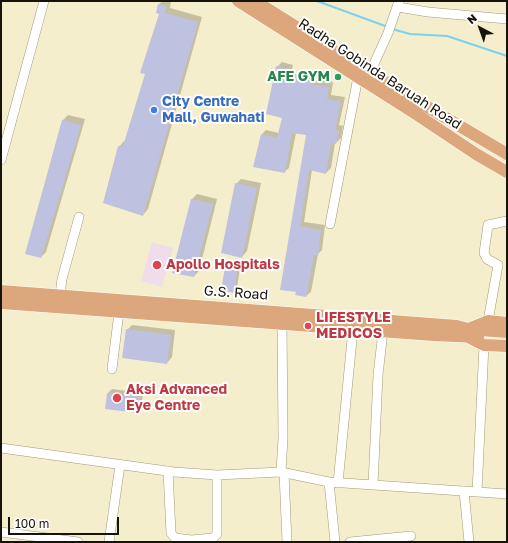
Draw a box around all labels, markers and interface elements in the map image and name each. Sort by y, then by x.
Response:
north arrow [460,8,500,48]
text: N [464,11,479,26]
street label: Radha Gobinda Baruah Road [295,15,465,133]
place label: AFE GYM [267,69,330,85]
marker: AFE GYM [333,72,343,82]
place label: City Centre Mall, Guwahati [162,94,265,126]
marker: City Centre Mall, Guwahati [149,105,159,115]
place label: Apollo Hospitals [166,257,280,273]
marker: Apollo Hospitals [151,259,163,271]
street label: G.S. Road [203,282,269,304]
place label: LIFESTYLE MEDICOS [316,310,391,342]
marker: LIFESTYLE MEDICOS [303,321,313,331]
place label: Aksi Advanced Eye Centre [126,382,227,414]
marker: Aksi Advanced Eye Centre [111,392,123,404]
scale bar [10,509,121,535]
text: 100 m [15,516,49,531]

